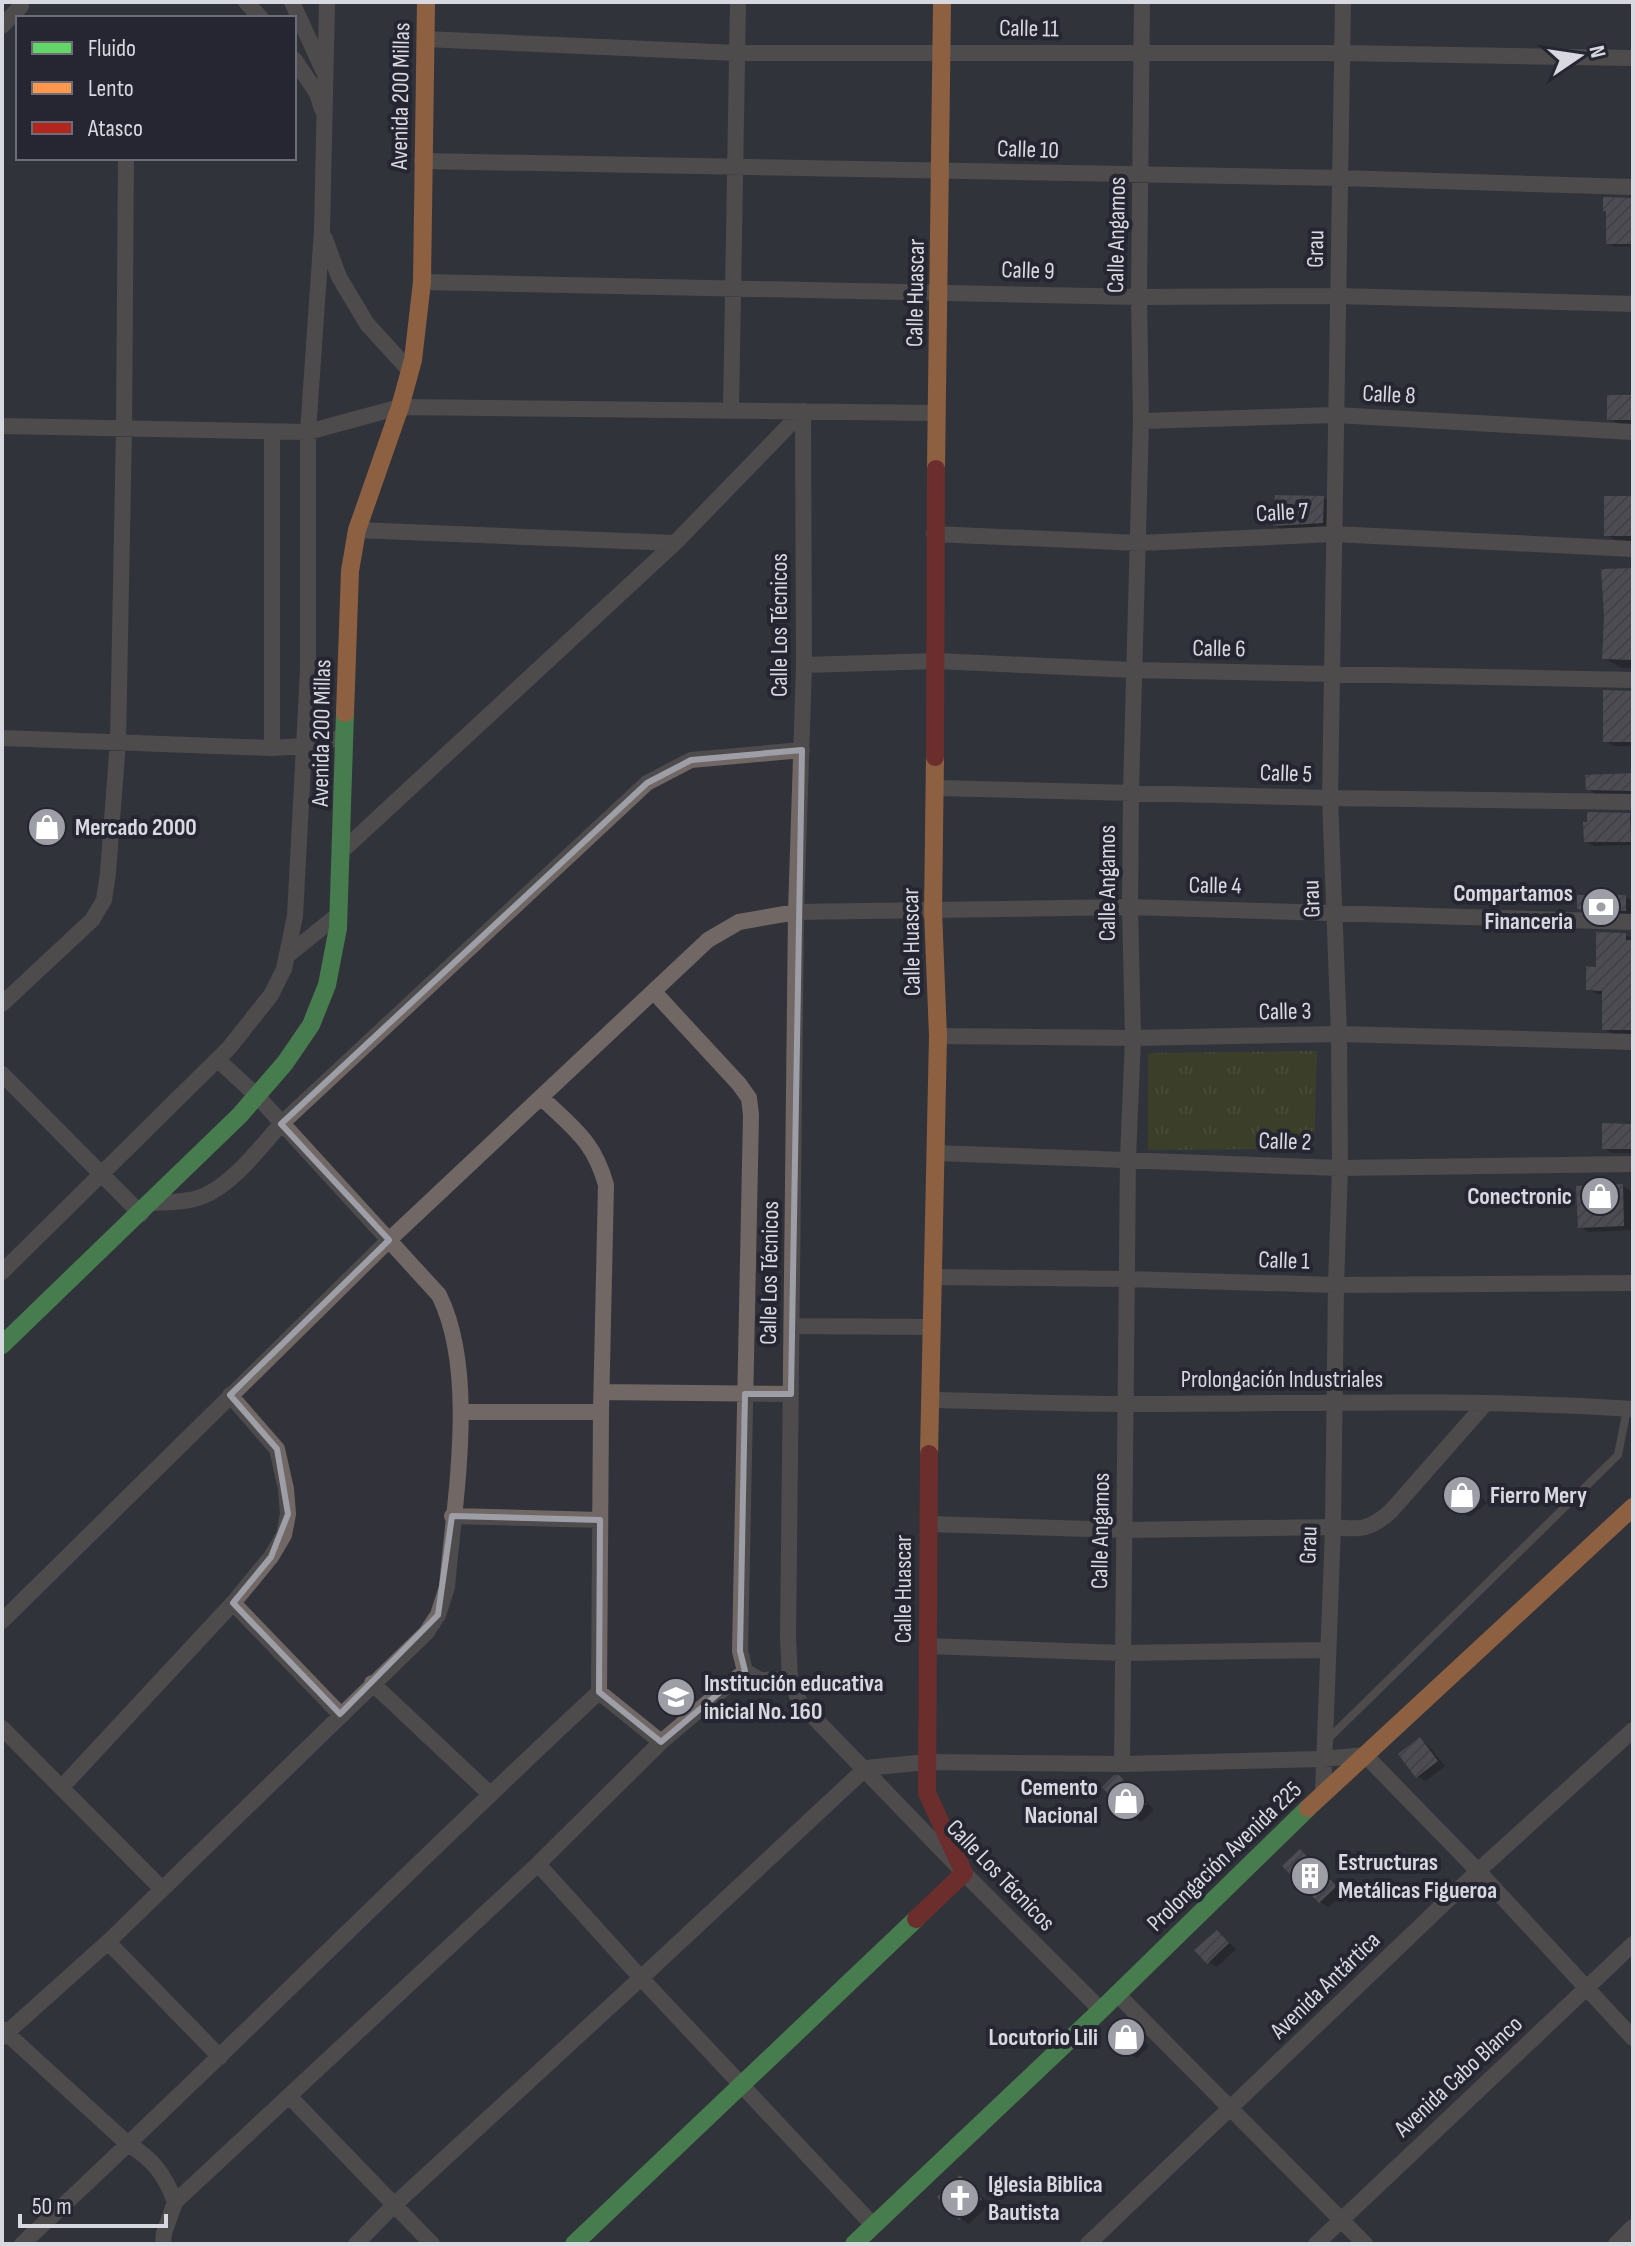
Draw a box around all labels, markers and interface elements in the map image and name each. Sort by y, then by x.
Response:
street label: Calle 11 [999,13,1060,44]
legend [16,16,296,160]
north arrow [1539,16,1619,96]
street label: Avenida 200 Millas [385,22,416,171]
text: Fluido [88,34,136,63]
text: N [1583,43,1612,61]
text: Lento [88,74,134,103]
text: Atasco [87,114,143,143]
street label: Calle 10 [997,134,1059,165]
street label: Calle Angamos [1101,177,1132,293]
street label: Grau [1301,230,1330,268]
street label: Calle Huascar [900,238,931,347]
street label: Calle 9 [1001,255,1055,286]
street label: Calle 8 [1362,379,1416,410]
street label: Calle 7 [1255,497,1309,528]
street label: Calle Los Técnicos [765,553,794,697]
street label: Calle 6 [1192,634,1246,663]
street label: Avenida 200 Millas [306,659,337,808]
street label: Calle 5 [1259,758,1313,789]
shop icon: Mercado 2000 [26,806,68,848]
place label: Mercado 2000 [75,813,197,842]
street label: Calle Angamos [1093,825,1122,941]
street label: Calle 4 [1188,871,1242,900]
place label: Compartamos Financeria [1453,879,1573,936]
street label: Grau [1296,880,1327,918]
bank icon: Compartamos Financeria [1580,886,1622,928]
street label: Calle Huascar [896,887,927,996]
street label: Calle 3 [1258,997,1312,1026]
street label: Calle 2 [1258,1126,1312,1157]
shop icon: Conectronic [1579,1175,1621,1217]
place label: Conectronic [1467,1182,1572,1211]
street label: Calle Los Técnicos [754,1201,785,1345]
street label: Calle 1 [1258,1245,1311,1276]
street label: Prolongación Industriales [1181,1365,1383,1394]
street label: Calle Angamos [1085,1473,1116,1589]
shop icon: Fierro Mery [1441,1474,1483,1516]
place label: Fierro Mery [1490,1481,1587,1510]
street label: Grau [1293,1526,1324,1564]
street label: Calle Huascar [889,1535,918,1643]
place label: Institución educativa inicial No. 160 [704,1669,884,1726]
school or university icon: Institución educativa inicial No. 160 [655,1676,697,1718]
place label: Cemento Nacional [1020,1773,1098,1830]
street label: Prolongación Avenida 225 [1141,1775,1308,1938]
shop icon: Cemento Nacional [1105,1780,1147,1822]
street label: Calle Los Técnicos [940,1814,1061,1937]
place label: Estructuras Metálicas Figueroa [1338,1848,1497,1905]
building icon: Estructuras Metálicas Figueroa [1289,1855,1331,1897]
street label: Avenida Antártica [1264,1926,1386,2046]
street label: Avenida Cabo Blanco [1387,2010,1529,2144]
shop icon: Locutorio Lili [1105,2016,1147,2058]
place label: Locutorio Lili [988,2023,1098,2052]
place label: Iglesia Biblica Bautista [988,2170,1103,2227]
church icon: Iglesia Biblica Bautista [939,2177,981,2219]
scale bar [20,2178,166,2228]
text: 50 m [32,2192,72,2221]

